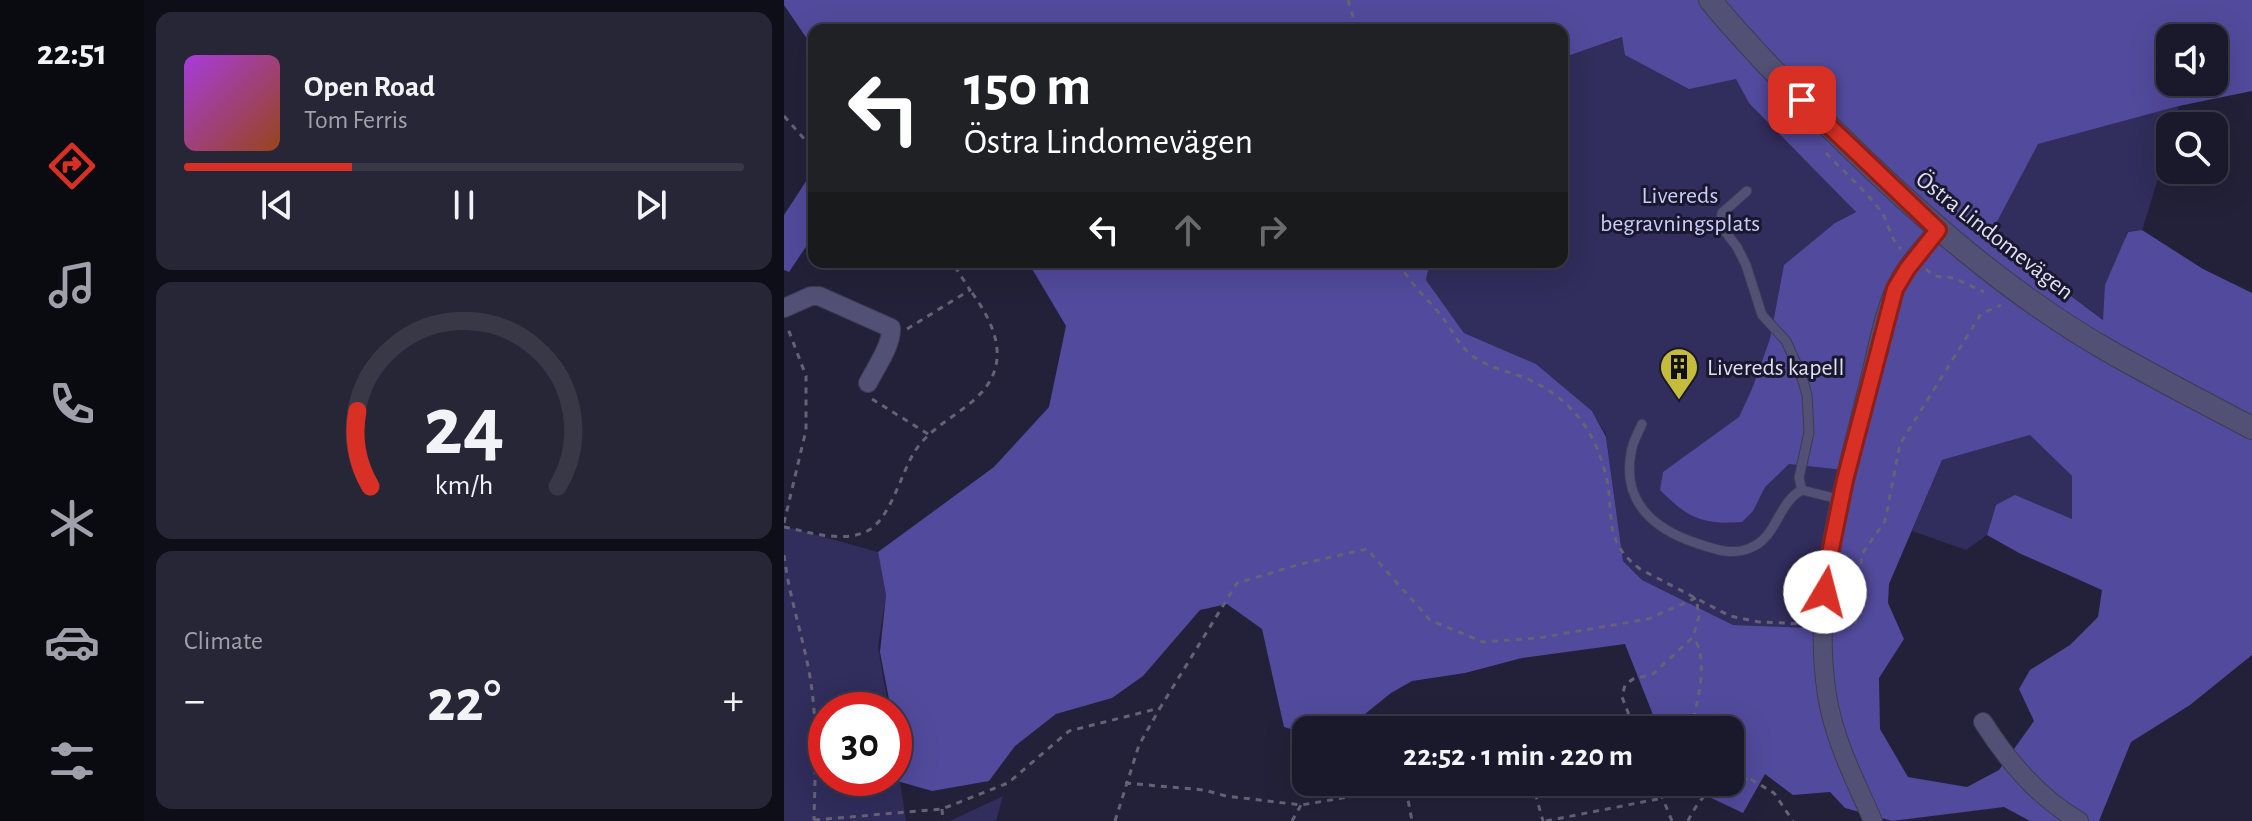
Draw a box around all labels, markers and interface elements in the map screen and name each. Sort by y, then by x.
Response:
map controls [2156,24,2228,184]
button: sound [2156,24,2228,96]
text: 22:51 [37,35,107,71]
icon: left [832,56,936,160]
text: 150 m [964,59,1091,115]
pin [1768,66,1836,134]
text: Open Road [304,72,435,102]
icon: arrive [1780,78,1824,122]
text: Tom Ferris [304,107,408,133]
button: search [2156,112,2228,184]
text: Östra Lindomevägen [964,124,1253,160]
icon: directions [44,138,100,194]
street label: Östra Lindomevägen [1911,166,2078,305]
icon: previous [255,183,299,227]
icon: pause [442,183,486,227]
icon: next [629,183,673,227]
park label: Livereds begravningsplats [1600,184,1760,236]
icon: left [1082,208,1126,252]
icon: ahead [1166,208,1210,252]
icon: right [1250,208,1294,252]
icon: music [44,257,100,313]
building icon: Livereds kapell [1658,346,1700,401]
place label: Livereds kapell [1707,356,1844,380]
icon: phone [44,376,100,432]
text: 24 [423,385,505,469]
text: km/h [435,471,493,500]
icon: climate [44,495,100,551]
position arrow [1783,550,1867,634]
icon: car [44,614,100,670]
text: Climate [184,628,263,654]
text: 22° [427,672,501,732]
text: − [184,679,205,723]
text: + [723,679,744,723]
speed limit sign: 30 [808,692,912,796]
icon: filters [44,733,100,789]
text: 22:52 · 1 min · 220 m [1403,741,1633,771]

